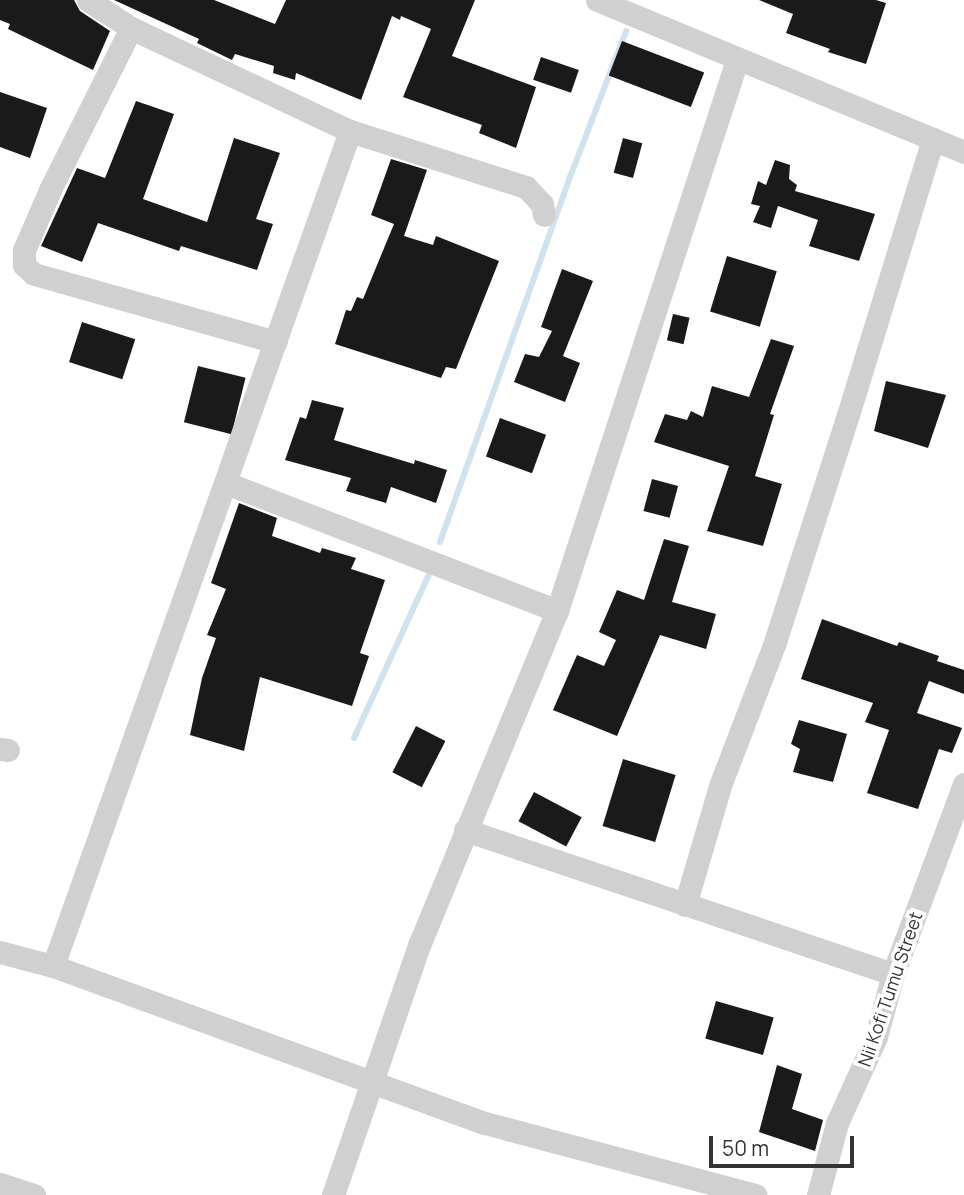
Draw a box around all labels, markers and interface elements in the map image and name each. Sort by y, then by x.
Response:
street label: Nii Kofi Tumu Street [853,909,927,1069]
scale bar [712,1122,857,1166]
text: 50 m [722,1134,769,1162]

